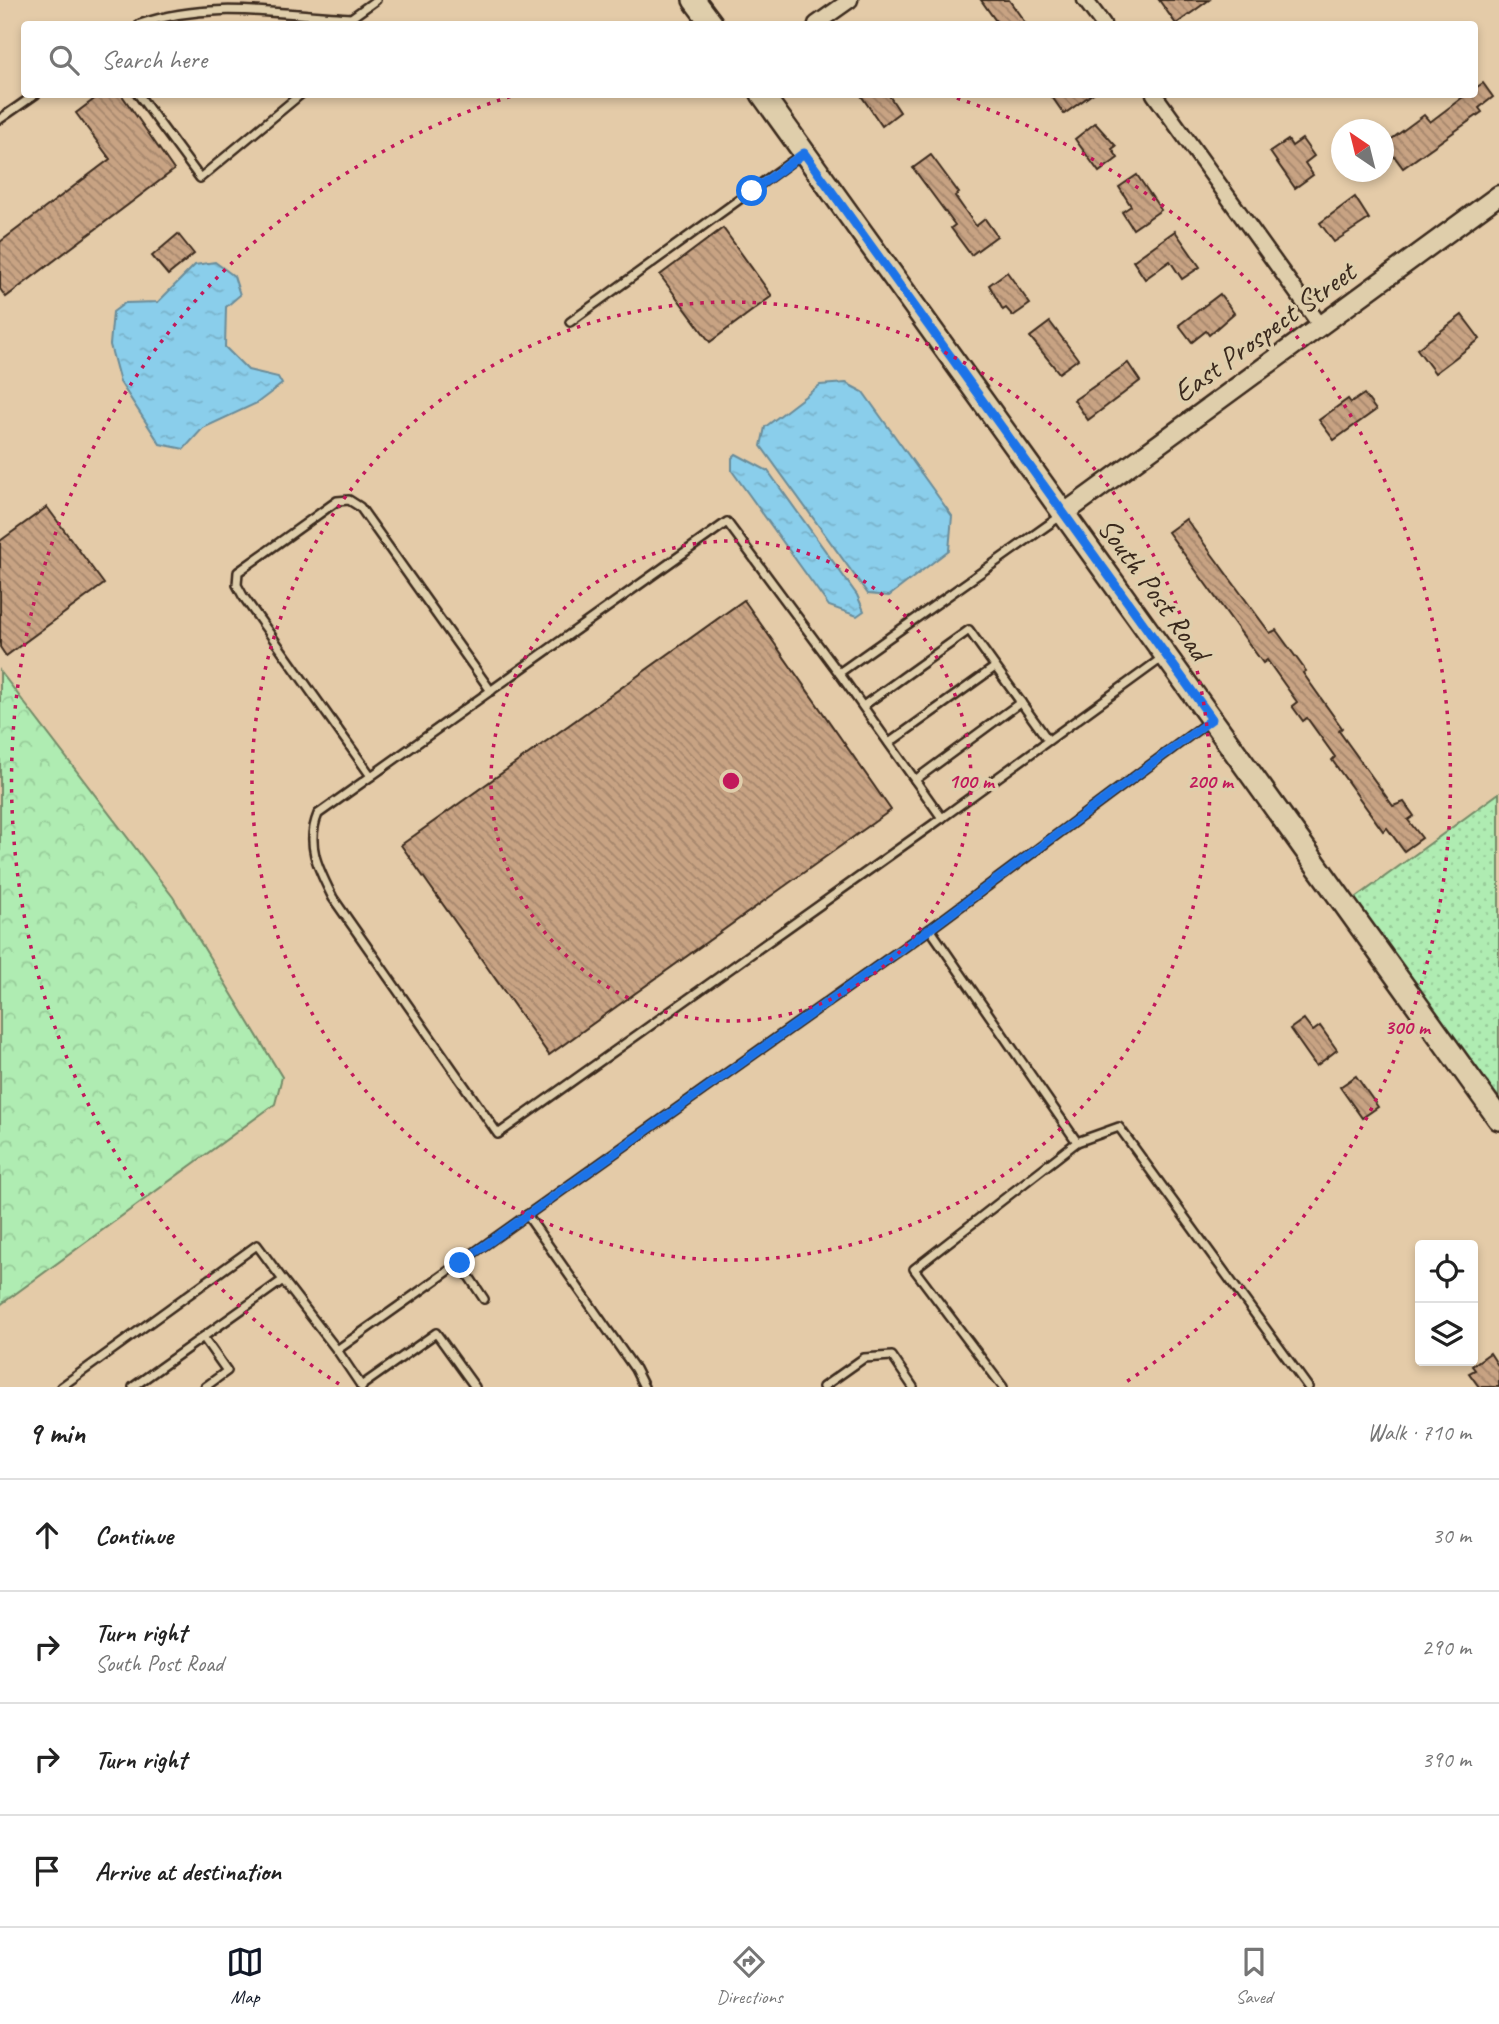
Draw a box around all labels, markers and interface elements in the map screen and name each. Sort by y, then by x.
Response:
search box [21,21,1478,98]
icon: search [45,41,83,79]
text: Search here [101,43,207,76]
north arrow [1331,119,1394,182]
route start [736,175,767,206]
street label: East Prospect Street [1165,251,1365,411]
street label: South Post Road [1089,510,1221,671]
text: 100 m [948,768,996,794]
text: 200 m [1187,768,1235,794]
centre of rings [719,769,743,793]
text: 300 m [1384,1014,1432,1040]
map controls [1415,1240,1478,1366]
button: locate [1415,1240,1478,1303]
route end [444,1247,475,1278]
button: layers [1415,1303,1478,1366]
text: 9 min [28,1414,85,1452]
text: Walk · 710 m [1367,1418,1471,1447]
icon: ahead [28,1516,66,1554]
text: Continue [95,1519,173,1552]
text: 30 m [1432,1521,1471,1550]
text: Turn right [95,1616,186,1649]
icon: right [28,1628,66,1666]
text: 290 m [1422,1633,1471,1662]
text: South Post Road [95,1649,223,1678]
icon: right [28,1740,66,1778]
text: Turn right [95,1743,186,1776]
text: 390 m [1422,1745,1471,1774]
icon: arrive [28,1852,66,1890]
text: Arrive at destination [95,1855,281,1888]
tab: Map [226,1943,264,2009]
tab: Directions [716,1943,783,2009]
tab: Saved [1235,1943,1273,2009]

